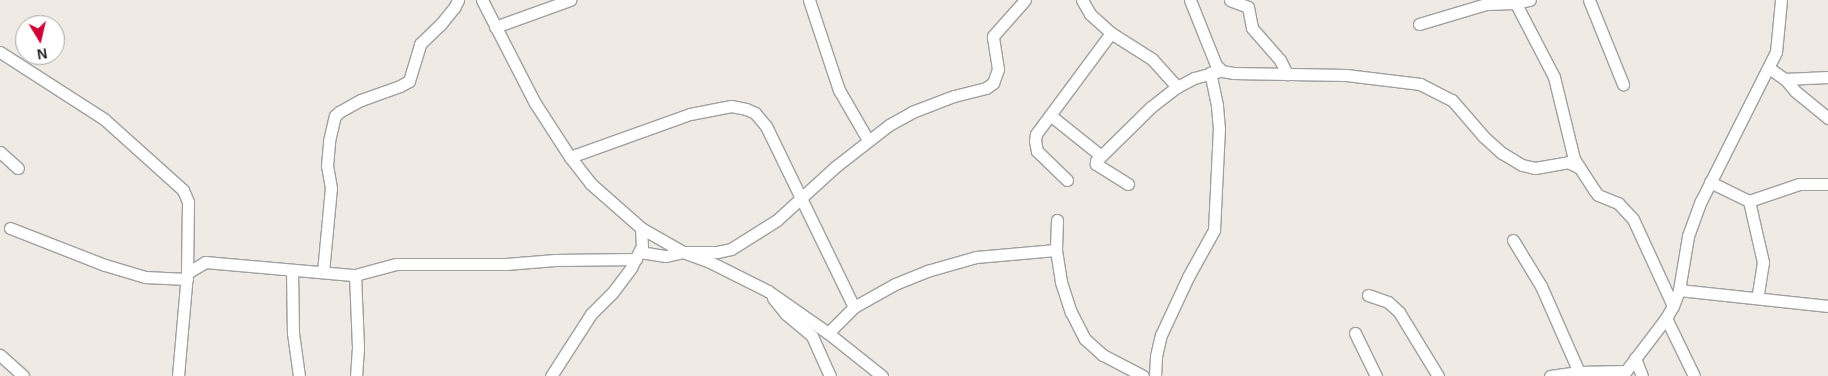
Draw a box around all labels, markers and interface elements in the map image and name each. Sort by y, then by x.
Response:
north arrow [15,15,65,65]
text: N [36,45,48,63]

